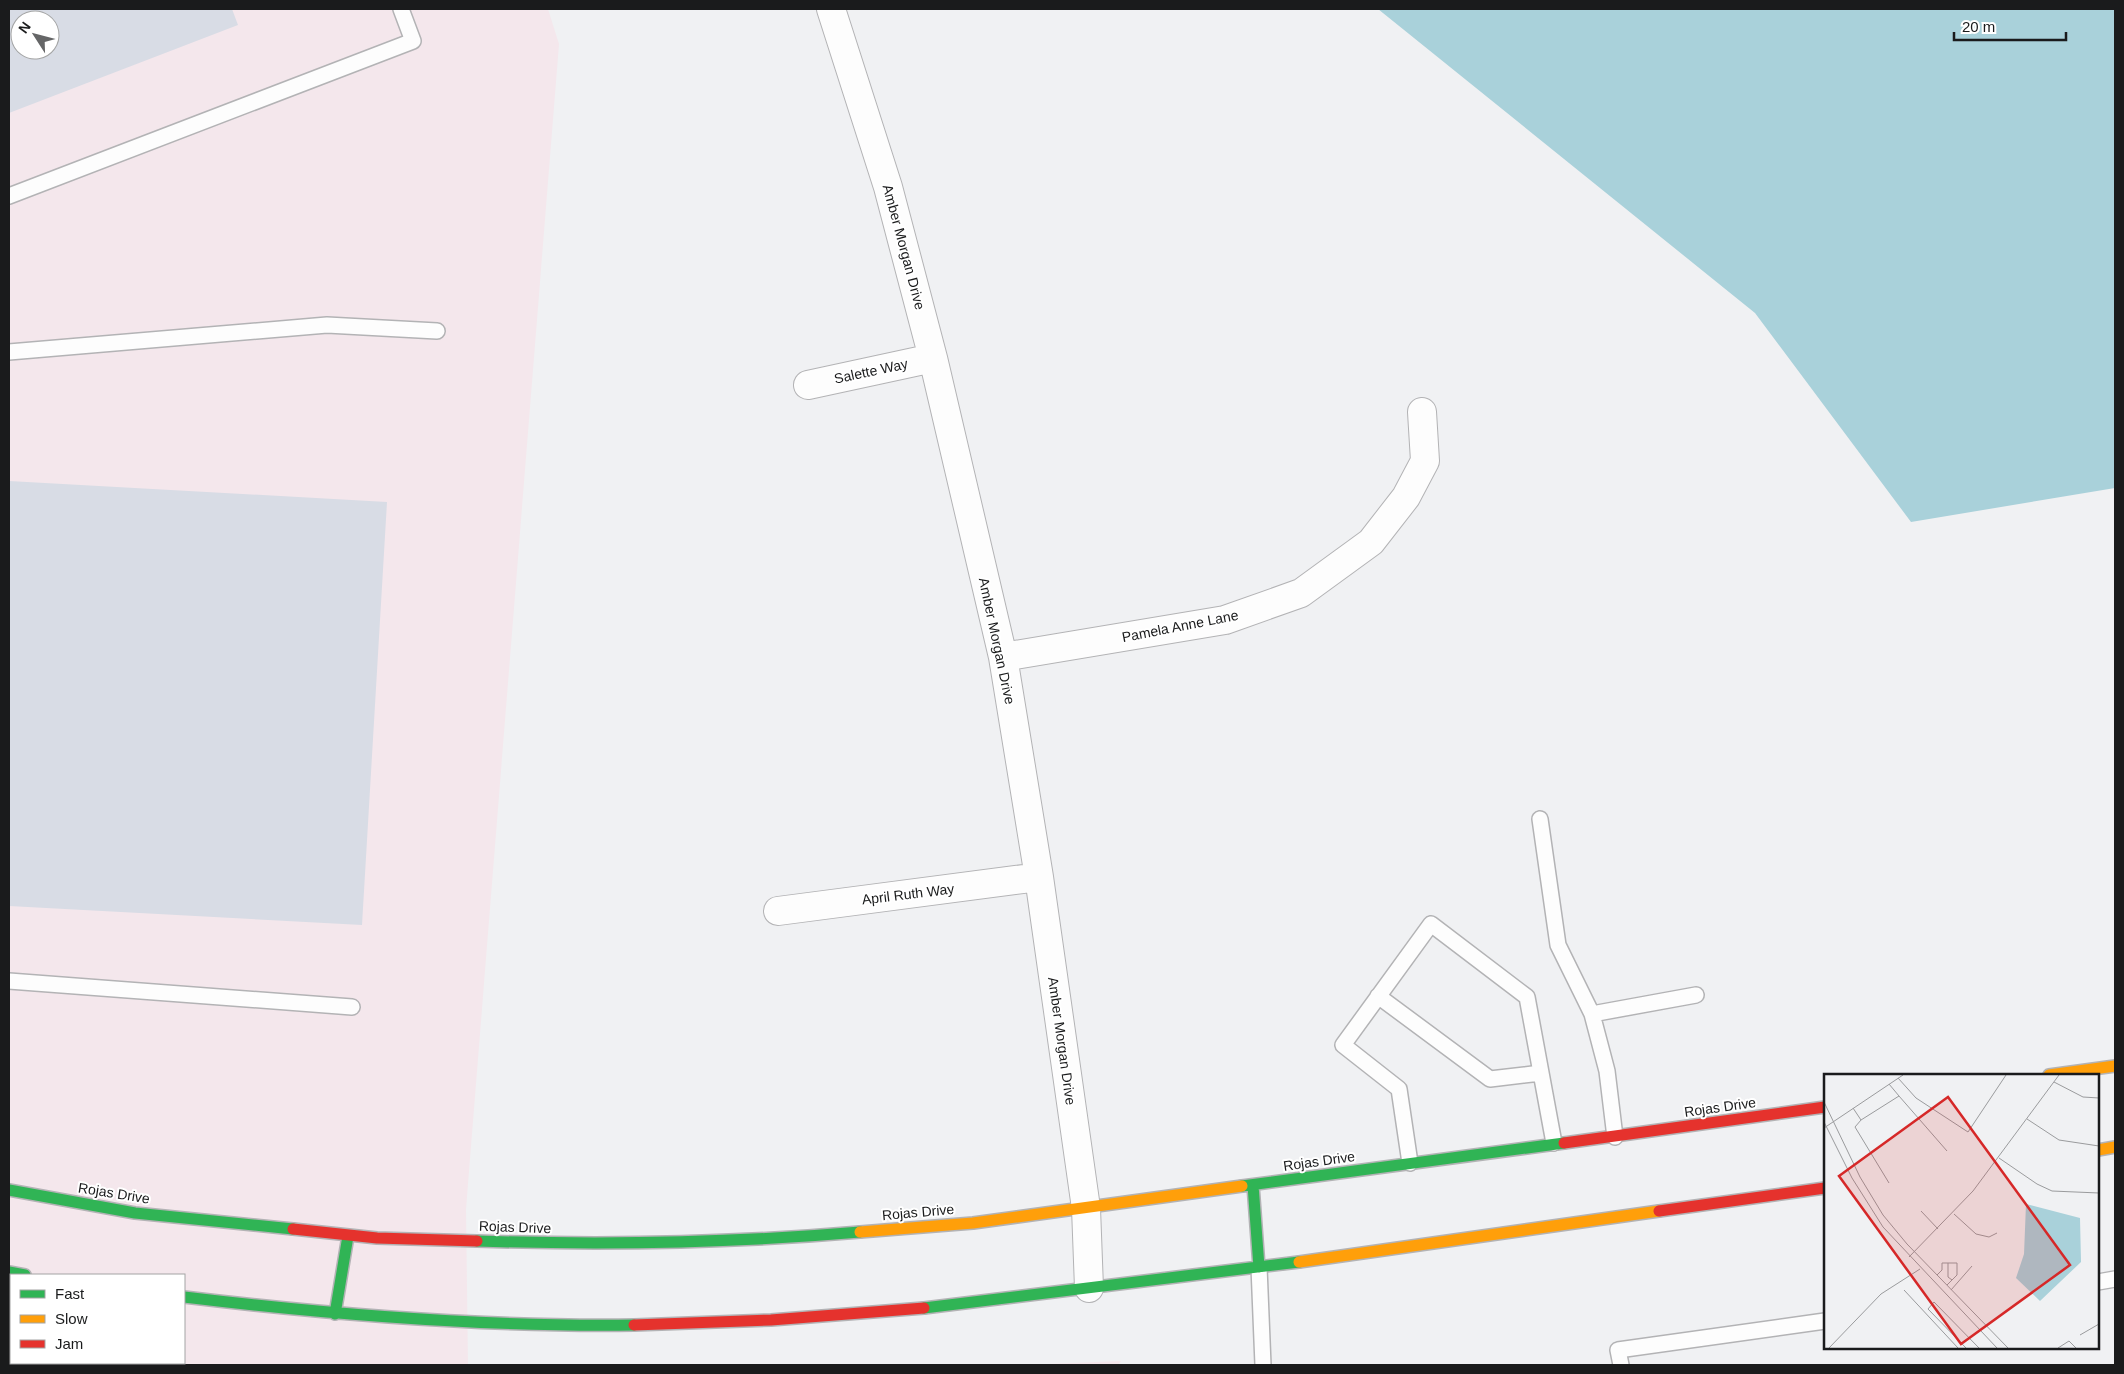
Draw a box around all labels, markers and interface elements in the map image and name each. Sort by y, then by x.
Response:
north arrow [10,10,60,60]
scale bar [1954,10,2066,42]
text: 20 m [1962,18,1995,35]
text: N [15,19,34,36]
street label: Amber Morgan Drive [880,183,928,312]
street label: Salette Way [833,355,909,387]
street label: Amber Morgan Drive [976,576,1018,706]
street label: Pamela Anne Lane [1120,607,1240,645]
street label: April Ruth Way [861,880,955,908]
street label: Amber Morgan Drive [1045,976,1079,1106]
inset map [1824,1074,2099,1349]
street label: Rojas Drive [1683,1094,1757,1120]
street label: Rojas Drive [1282,1148,1356,1174]
street label: Rojas Drive [77,1179,151,1207]
street label: Rojas Drive [881,1201,955,1223]
street label: Rojas Drive [479,1218,552,1236]
legend [10,1274,185,1364]
text: Fast [55,1285,85,1302]
text: Slow [55,1310,88,1327]
text: Jam [55,1335,83,1352]

